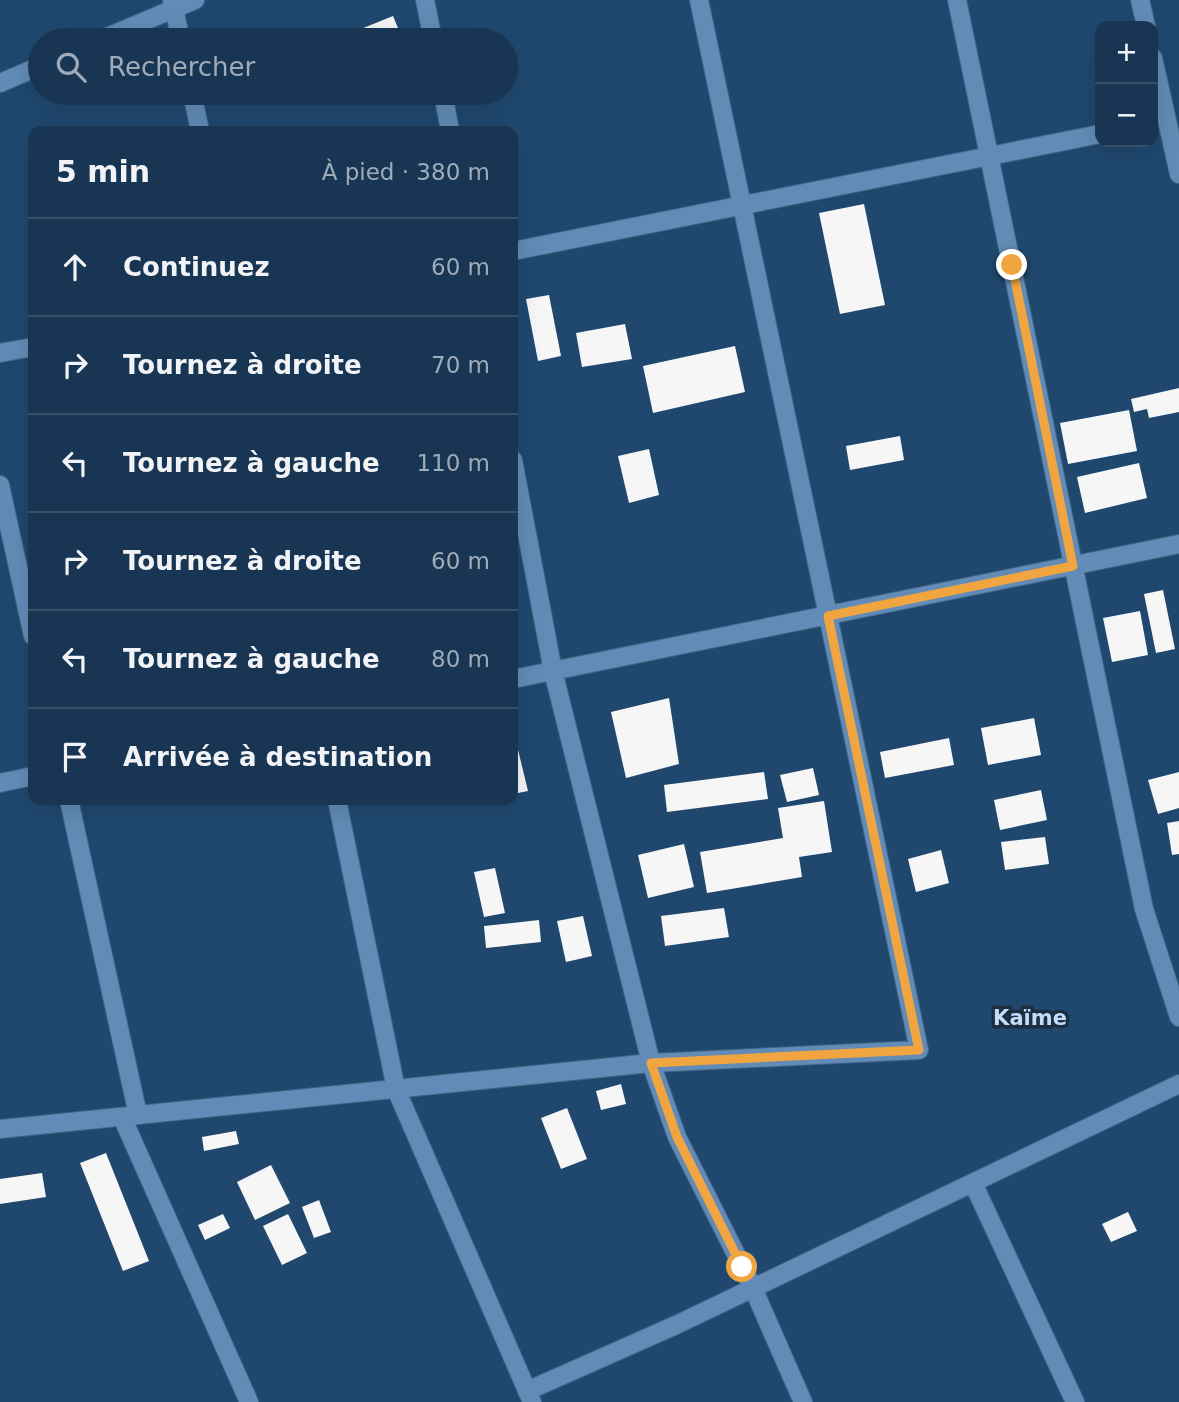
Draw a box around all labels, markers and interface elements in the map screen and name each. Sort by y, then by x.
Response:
map controls [1095,21,1158,147]
button: + [1095,21,1158,84]
search box [28,28,518,105]
icon: search [52,48,90,86]
text: Rechercher [108,52,255,82]
button: − [1095,84,1158,147]
text: 5 min [56,154,150,189]
text: À pied · 380 m [322,159,490,185]
icon: ahead [56,248,94,286]
route end [996,249,1027,280]
text: Continuez [123,252,270,282]
text: 60 m [431,254,490,280]
icon: right [56,346,94,384]
text: Tournez à droite [123,350,362,380]
text: 70 m [431,352,490,378]
icon: left [56,444,94,482]
text: Tournez à gauche [123,448,380,478]
text: 110 m [416,450,490,476]
icon: right [56,542,94,580]
text: Tournez à droite [123,546,362,576]
text: 60 m [431,548,490,574]
icon: left [56,640,94,678]
text: Tournez à gauche [123,644,380,674]
text: 80 m [431,646,490,672]
icon: arrive [56,738,94,776]
text: Arrivée à destination [123,742,432,772]
district label: Kaïme [993,1006,1067,1030]
route start [726,1251,757,1282]

